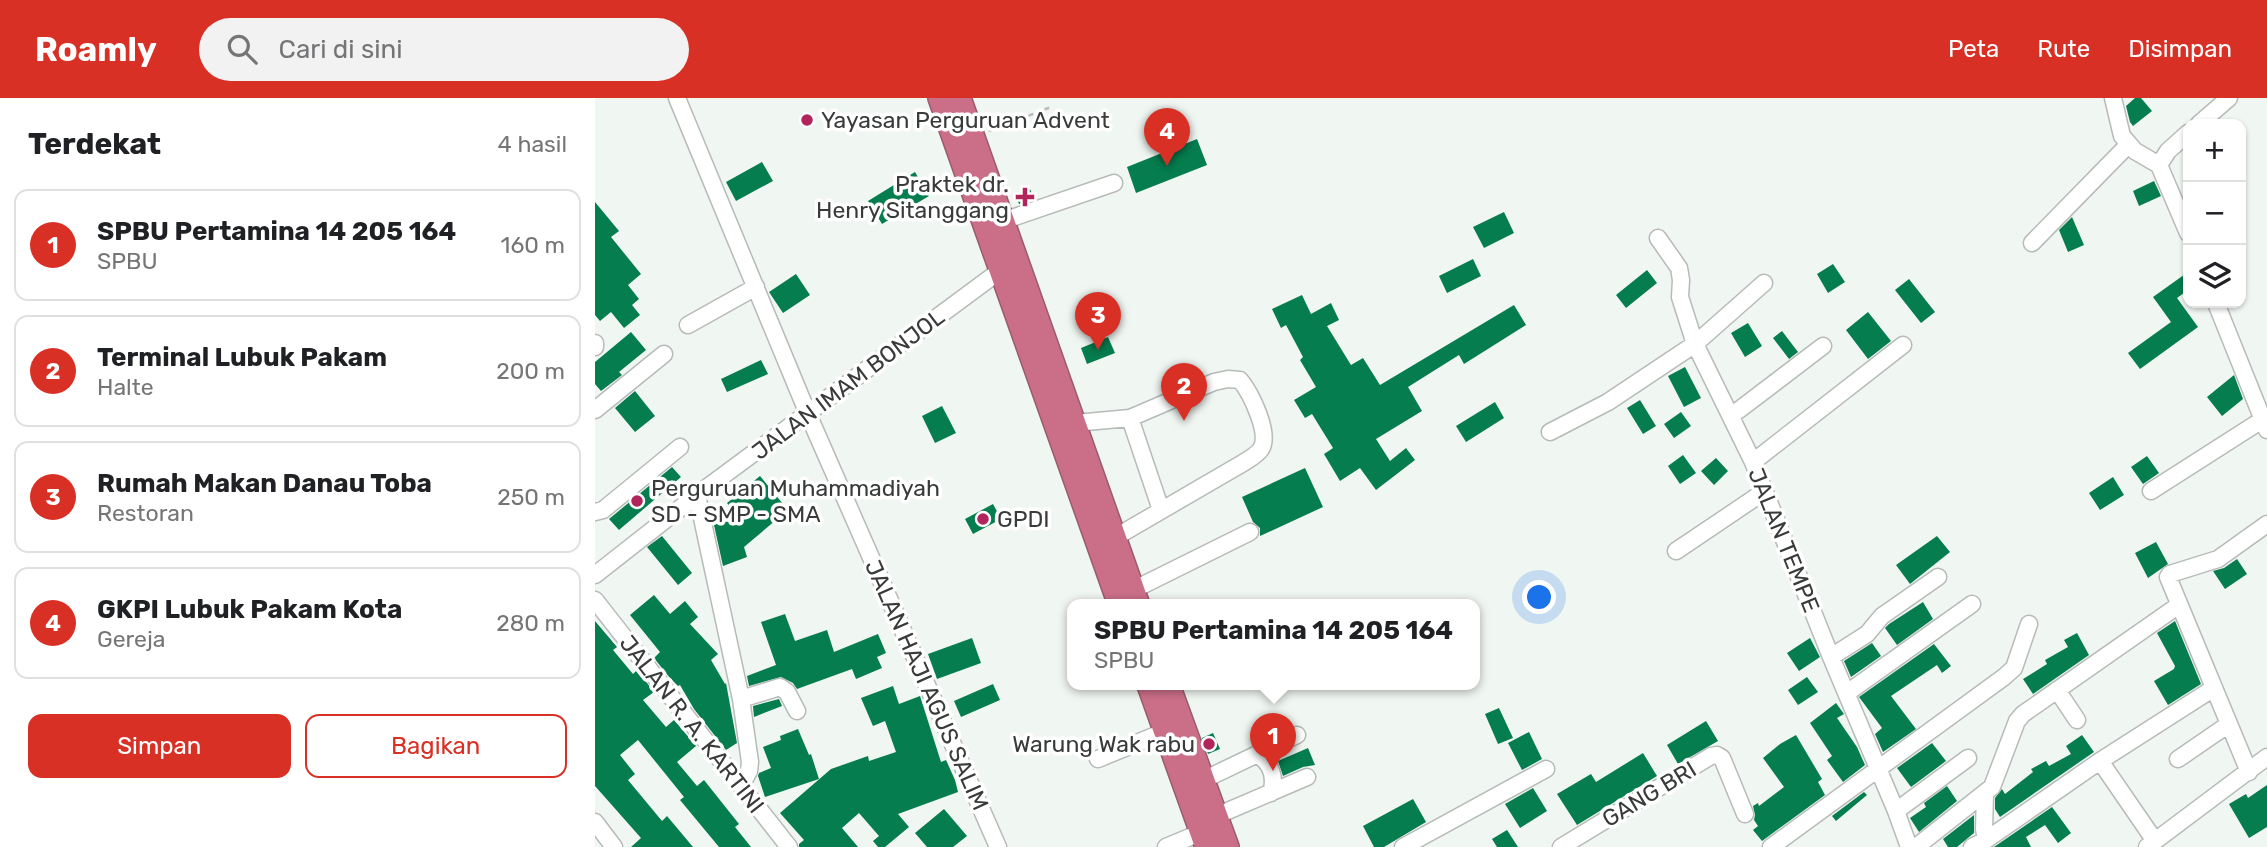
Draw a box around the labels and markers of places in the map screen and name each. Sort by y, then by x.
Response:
place label: Yayasan Perguruan Advent [821,106,1110,134]
pin: 4 [1144,108,1190,166]
marker: Yayasan Perguruan Advent [799,112,815,128]
place label: Praktek dr. Henry Sitanggang [816,170,1009,224]
marker: Praktek dr. Henry Sitanggang [1015,187,1035,207]
pin: 3 [1075,292,1121,350]
pin: 2 [1161,363,1207,421]
place label: Perguruan Muhammadiyah SD - SMP - SMA [651,474,940,528]
marker: Perguruan Muhammadiyah SD - SMP - SMA [629,493,645,509]
place label: GPDI [997,505,1050,533]
marker: GPDI [975,511,991,527]
pin: 1 [1250,713,1296,771]
place label: Warung Wak rabu [1012,730,1195,758]
marker: Warung Wak rabu [1201,736,1217,752]

